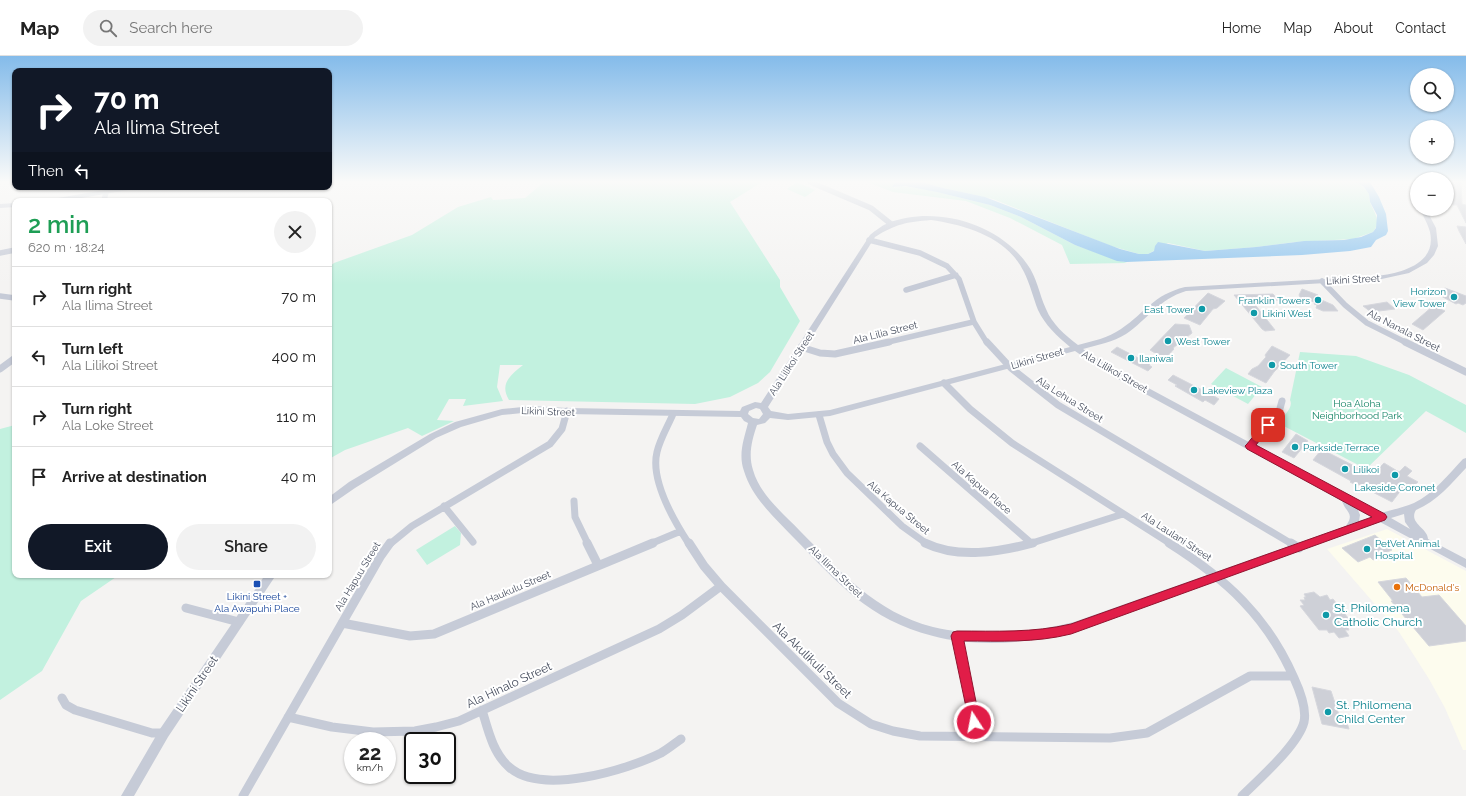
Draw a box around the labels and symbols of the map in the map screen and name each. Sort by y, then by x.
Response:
street label: Likini Street [1326,273,1381,286]
place label: Horizon View Tower [1393,286,1446,309]
marker: Horizon View Tower [1449,292,1459,302]
place label: Franklin Towers [1239,295,1310,306]
marker: Franklin Towers [1313,295,1323,305]
place label: East Tower [1144,304,1194,315]
marker: East Tower [1197,304,1207,314]
street label: Ala Nanala Street [1365,307,1443,354]
marker: Likini West [1249,308,1259,318]
place label: Likini West [1262,308,1312,319]
street label: Ala Lilia Street [852,319,919,346]
street label: Ala Lilikoi Street [767,329,816,397]
marker: West Tower [1163,336,1173,346]
place label: West Tower [1176,336,1231,347]
street label: Likini Street [1010,346,1065,371]
street label: Ala Lilikoi Street [1080,348,1150,395]
marker: Ilaniwai [1126,353,1136,363]
place label: Ilaniwai [1139,353,1173,364]
marker: South Tower [1267,360,1277,370]
place label: South Tower [1280,360,1338,371]
street label: Ala Lehua Street [1034,374,1106,425]
marker: Lakeview Plaza [1189,385,1199,395]
place label: Lakeview Plaza [1202,385,1272,396]
park label: Hoa Aloha Neighborhood Park [1312,398,1403,421]
street label: Likini Street [521,405,576,418]
pin [1251,408,1285,442]
marker: Parkside Terrace [1290,442,1300,452]
place label: Parkside Terrace [1303,442,1380,453]
street label: Ala Kapua Place [950,459,1014,516]
marker: Lilikoi [1340,464,1350,474]
place label: Lilikoi [1353,464,1379,475]
marker: Lakeside Coronet [1390,470,1400,480]
street label: Ala Kapua Street [866,478,932,537]
place label: Lakeside Coronet [1355,482,1436,493]
street label: Ala Laulani Street [1140,510,1214,563]
place label: PetVet Animal Hospital [1375,538,1440,561]
street label: Ala Hapuu Street [332,539,383,613]
street label: Ala Ilima Street [807,543,865,600]
marker: PetVet Animal Hospital [1362,544,1372,554]
street label: Ala Haukulu Street [468,568,553,612]
marker: Likini Street + Ala Awapuhi Place [252,579,262,589]
marker: McDonald's [1392,582,1402,592]
place label: McDonald's [1405,582,1459,593]
place label: Likini Street + Ala Awapuhi Place [214,591,300,614]
place label: St. Philomena Catholic Church [1334,601,1422,629]
marker: St. Philomena Catholic Church [1321,610,1331,620]
street label: Ala Akulikuli Street [770,619,854,701]
street label: Likini Street [173,653,221,715]
street label: Ala Hinalo Street [464,659,554,711]
place label: St. Philomena Child Center [1336,698,1412,726]
position arrow [953,701,995,743]
marker: St. Philomena Child Center [1323,707,1333,717]
speed limit sign: 30 [404,732,456,784]

